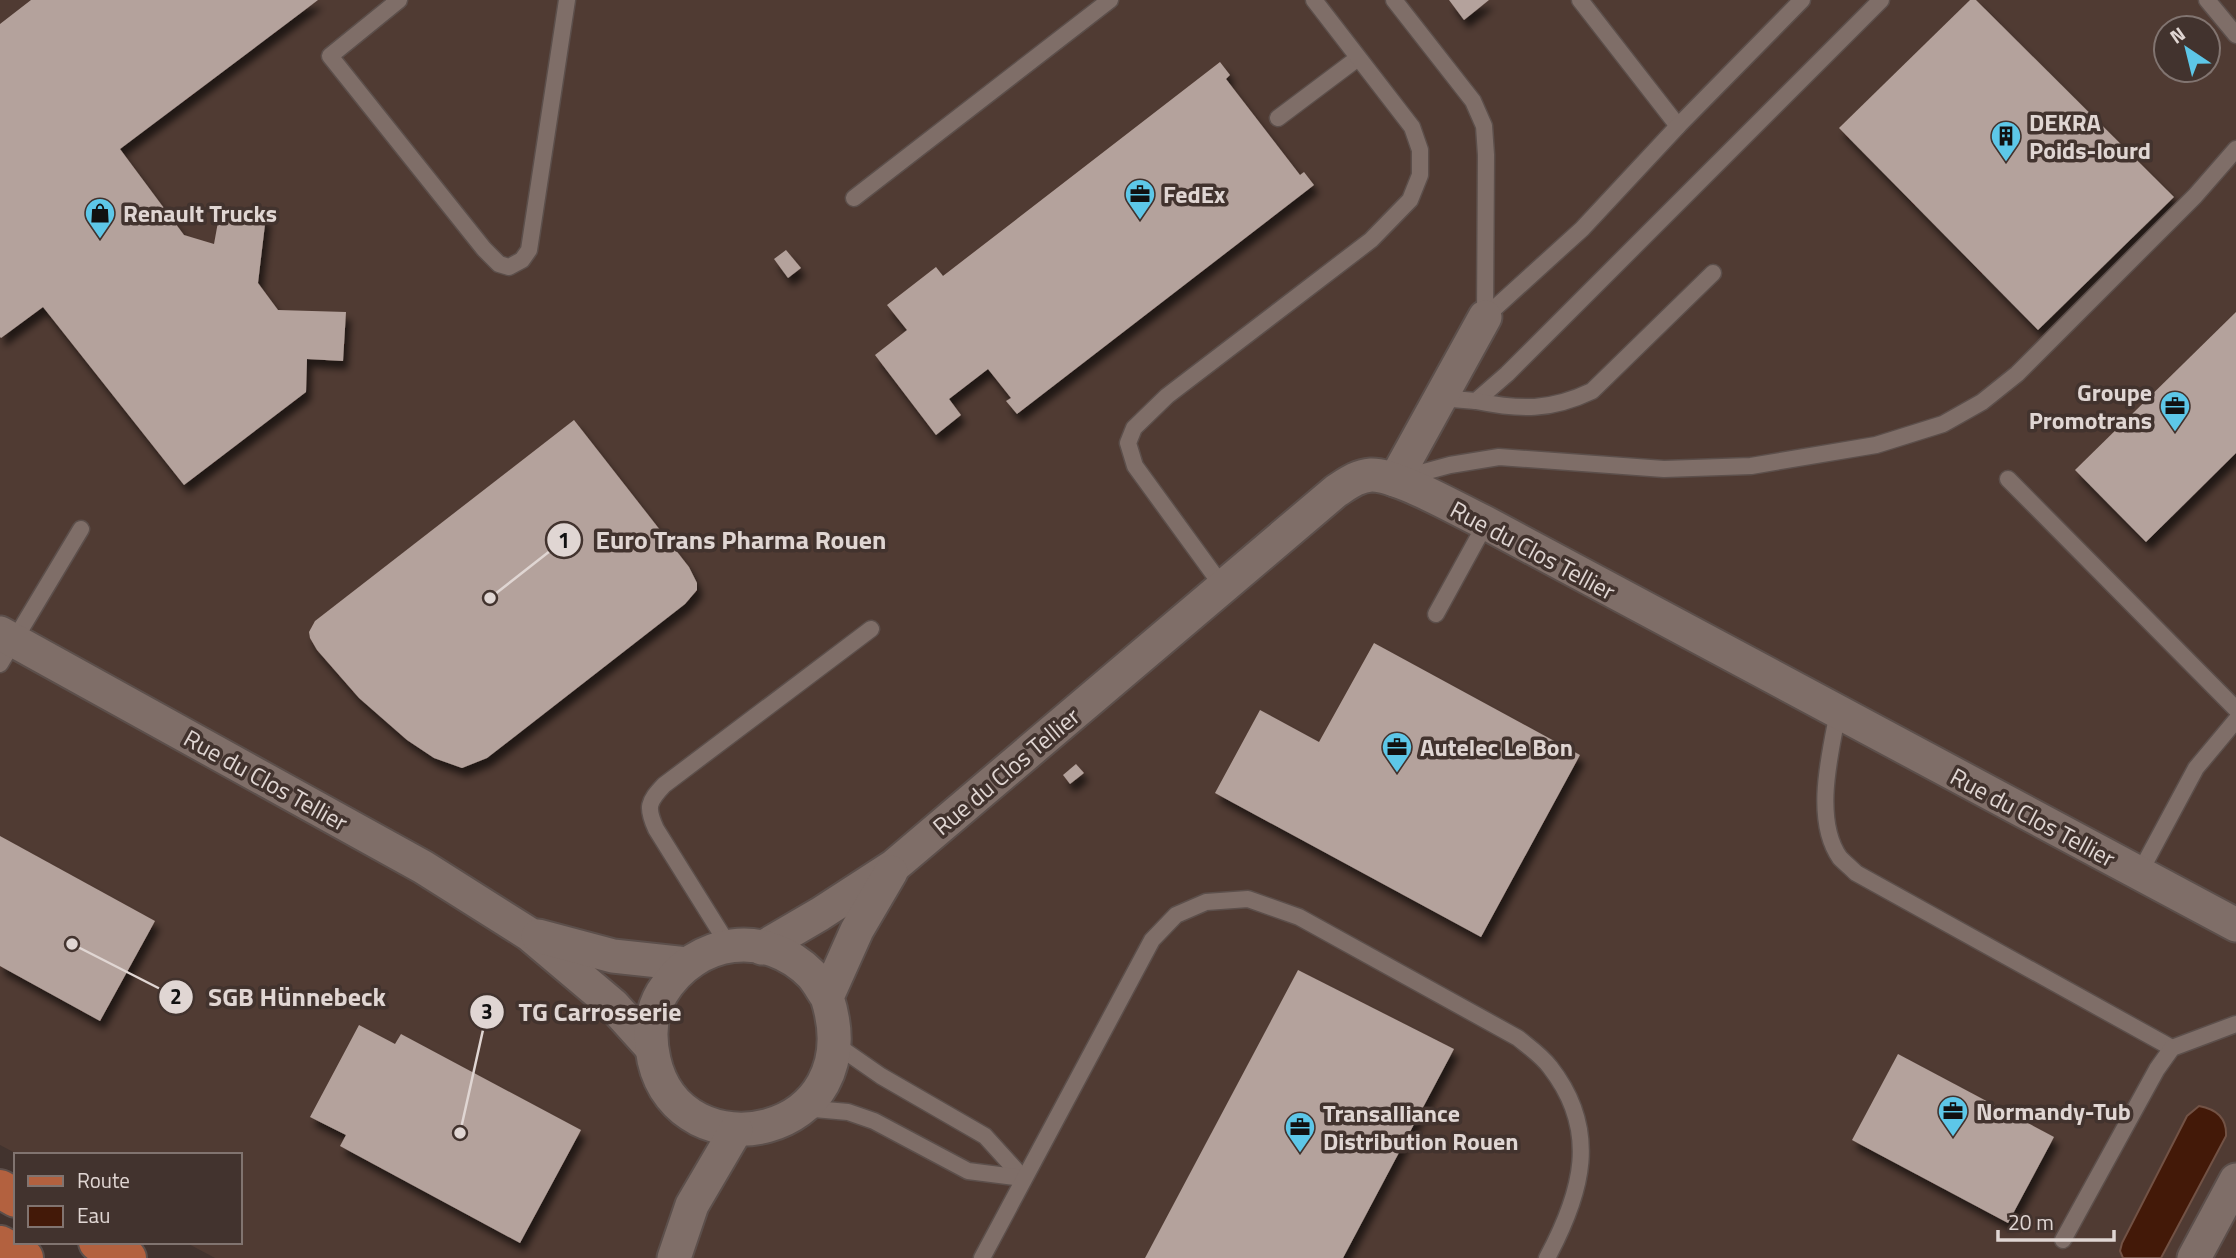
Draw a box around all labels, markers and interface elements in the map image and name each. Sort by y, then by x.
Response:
north arrow [2152,14,2222,84]
text: N [2163,19,2191,50]
place label: DEKRA Poids-lourd [2029,104,2151,168]
building icon: DEKRA Poids-lourd [1989,119,2023,163]
place label: FedEx [1163,176,1226,212]
office icon: FedEx [1123,177,1157,221]
place label: Renault Trucks [123,195,277,231]
shop icon: Renault Trucks [83,196,117,240]
place label: Groupe Promotrans [2029,374,2152,438]
office icon: Groupe Promotrans [2158,389,2192,433]
street label: Rue du Clos Tellier [1444,491,1622,609]
callout: Euro Trans Pharma Rouen [546,517,900,564]
text: Euro Trans Pharma Rouen [596,520,886,559]
text: 1 [558,524,570,556]
street label: Rue du Clos Tellier [924,699,1088,843]
street label: Rue du Clos Tellier [177,720,355,840]
place label: Autelec Le Bon [1420,729,1573,765]
office icon: Autelec Le Bon [1380,730,1414,774]
street label: Rue du Clos Tellier [1944,758,2122,876]
callout: SGB Hünnebeck [159,973,400,1020]
text: SGB Hünnebeck [208,977,387,1016]
text: 2 [170,980,182,1012]
callout: TG Carrosserie [469,988,695,1035]
text: TG Carrosserie [518,992,682,1031]
text: 3 [481,995,493,1027]
place label: Normandy-Tub [1976,1093,2131,1129]
office icon: Normandy-Tub [1936,1094,1970,1138]
place label: Transalliance Distribution Rouen [1323,1095,1519,1159]
office icon: Transalliance Distribution Rouen [1283,1110,1317,1154]
legend [14,1153,242,1244]
text: Route [77,1164,130,1196]
scale bar [1998,1198,2114,1242]
text: Eau [77,1199,110,1231]
text: 20 m [2008,1206,2054,1238]

